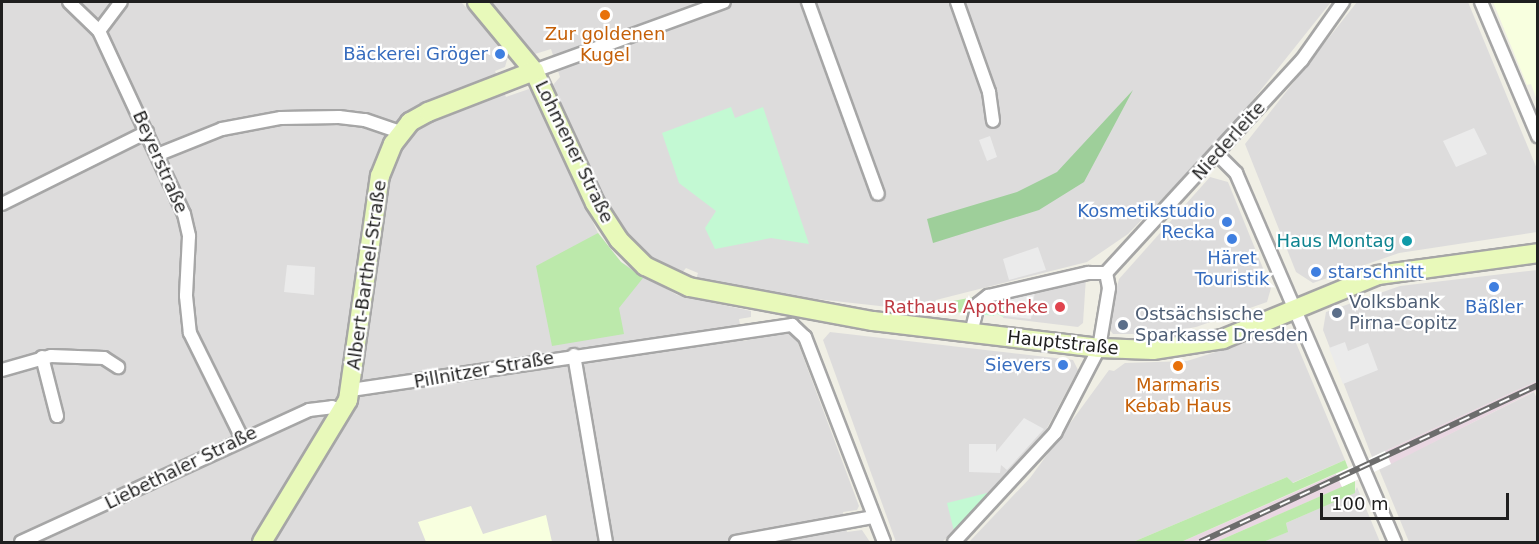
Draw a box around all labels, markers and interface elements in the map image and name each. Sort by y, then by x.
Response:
marker: Zur goldenen Kugel [598,8,612,22]
place label: Zur goldenen Kugel [545,24,665,66]
place label: Bäckerei Gröger [343,43,488,65]
marker: Bäckerei Gröger [493,47,507,61]
street label: Lohmener Straße [530,77,618,227]
street label: Niederleite [1188,97,1270,185]
street label: Beyerstraße [128,107,192,217]
street label: Albert-Barthel-Straße [343,179,391,371]
place label: Kosmetikstudio Recka [1077,201,1215,244]
marker: Kosmetikstudio Recka [1220,215,1234,229]
place label: Haus Montag [1276,230,1395,252]
marker: Häret Touristik [1225,232,1239,246]
marker: Haus Montag [1400,234,1414,248]
place label: Häret Touristik [1195,248,1269,290]
place label: starschnitt [1328,261,1424,283]
marker: starschnitt [1309,265,1323,279]
marker: Bäßler [1487,280,1501,294]
place label: Volksbank Pirna-Copitz [1349,292,1457,334]
place label: Rathaus Apotheke [884,296,1048,318]
place label: Bäßler [1465,296,1523,318]
marker: Rathaus Apotheke [1053,300,1067,314]
place label: Ostsächsische Sparkasse Dresden [1135,304,1308,346]
marker: Volksbank Pirna-Copitz [1330,306,1344,320]
marker: Ostsächsische Sparkasse Dresden [1116,318,1130,332]
street label: Hauptstraße [1006,326,1120,360]
street label: Pillnitzer Straße [412,347,556,393]
place label: Sievers [985,354,1051,376]
marker: Sievers [1056,358,1070,372]
marker: Marmaris Kebab Haus [1171,359,1185,373]
place label: Marmaris Kebab Haus [1125,375,1231,418]
street label: Liebethaler Straße [101,422,261,514]
scale bar [1323,481,1512,519]
text: 100 m [1331,493,1389,514]

